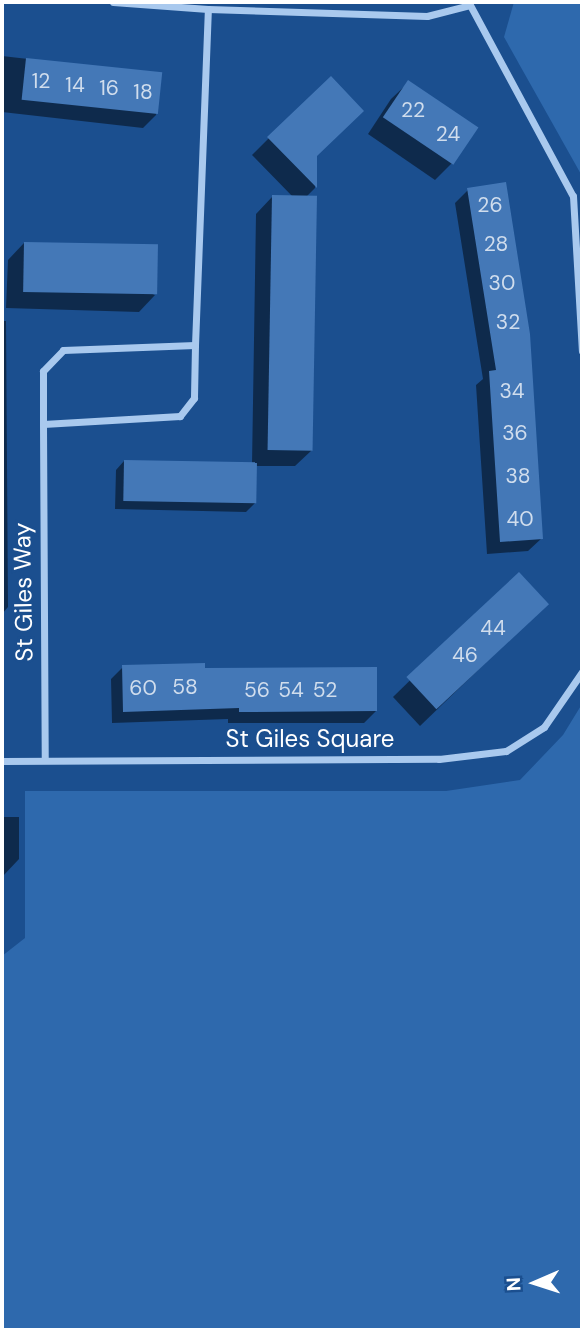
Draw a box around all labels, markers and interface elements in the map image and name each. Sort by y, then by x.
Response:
house number: 12 [32,68,50,94]
house number: 14 [65,72,85,98]
house number: 16 [99,75,119,101]
house number: 18 [133,79,153,105]
house number: 22 [401,97,425,123]
house number: 24 [436,121,460,147]
house number: 26 [477,192,503,218]
house number: 28 [484,231,508,257]
house number: 30 [489,270,515,296]
house number: 32 [496,309,520,335]
house number: 34 [499,378,525,404]
house number: 36 [502,420,528,446]
house number: 38 [505,463,531,489]
house number: 40 [506,506,534,532]
street label: St Giles Way [7,522,39,662]
house number: 44 [480,615,506,641]
house number: 46 [452,642,478,668]
house number: 58 [172,674,198,700]
house number: 60 [129,675,157,701]
house number: 56 [244,677,270,703]
house number: 54 [278,677,304,703]
house number: 52 [313,677,337,703]
street label: St Giles Square [226,725,394,753]
north arrow [500,1248,570,1318]
text: N [501,1277,526,1292]

